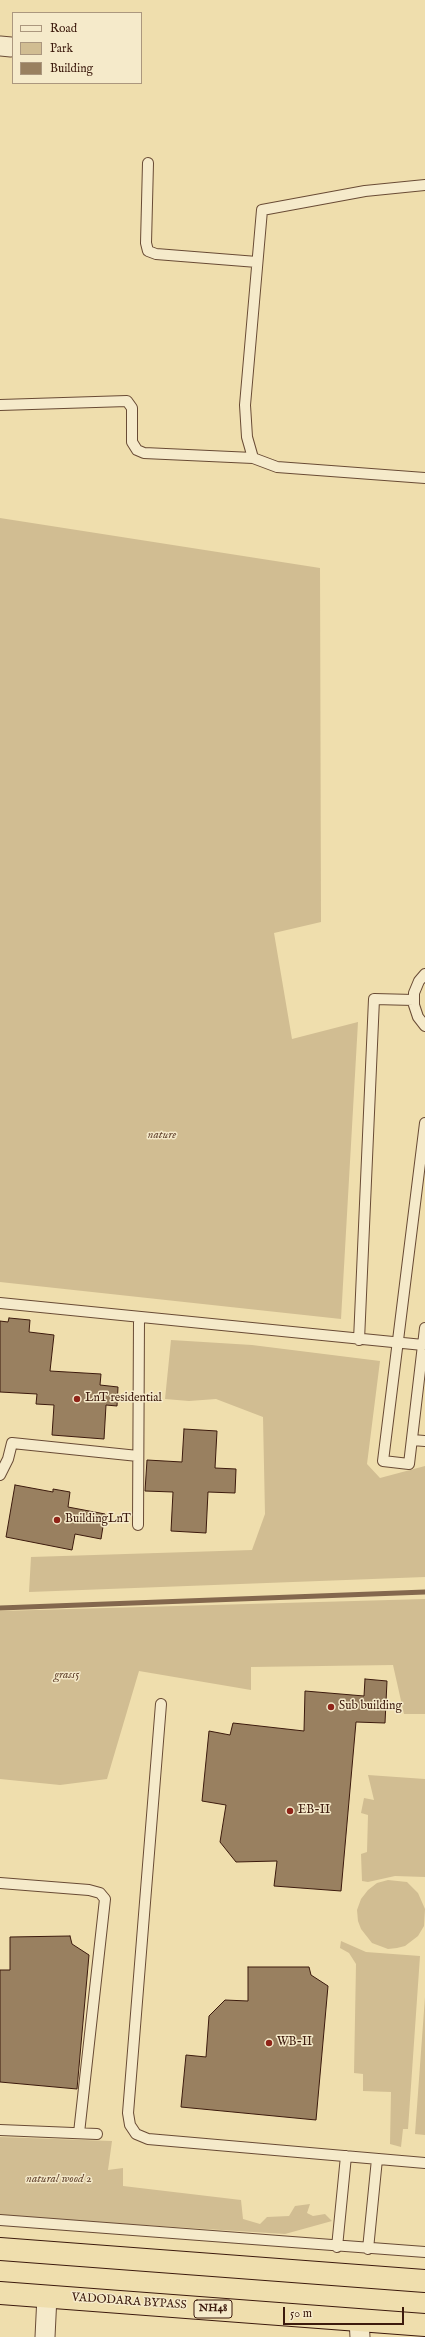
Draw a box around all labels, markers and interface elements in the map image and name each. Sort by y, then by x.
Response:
legend [12,12,142,84]
text: Road [50,21,77,36]
text: Park [50,41,73,56]
text: Building [50,61,93,76]
park label: nature [148,1129,176,1143]
place label: LnT residential [85,1392,162,1406]
marker: LnT residential [72,1394,82,1404]
place label: BuildingLnT [65,1513,131,1527]
marker: BuildingLnT [52,1515,62,1525]
park label: grass5 [54,1669,80,1683]
place label: Sub building [339,1700,402,1714]
marker: Sub building [326,1702,336,1712]
place label: EB-II [298,1804,330,1818]
marker: EB-II [285,1806,295,1816]
place label: WB-II [277,2036,312,2050]
marker: WB-II [264,2038,274,2048]
park label: natural wood 2 [26,2173,92,2187]
street label: VADODARA BYPASS [71,2291,187,2313]
scale bar [285,2299,406,2325]
road number: NH48 [194,2300,232,2318]
text: 50 m [290,2306,312,2321]

